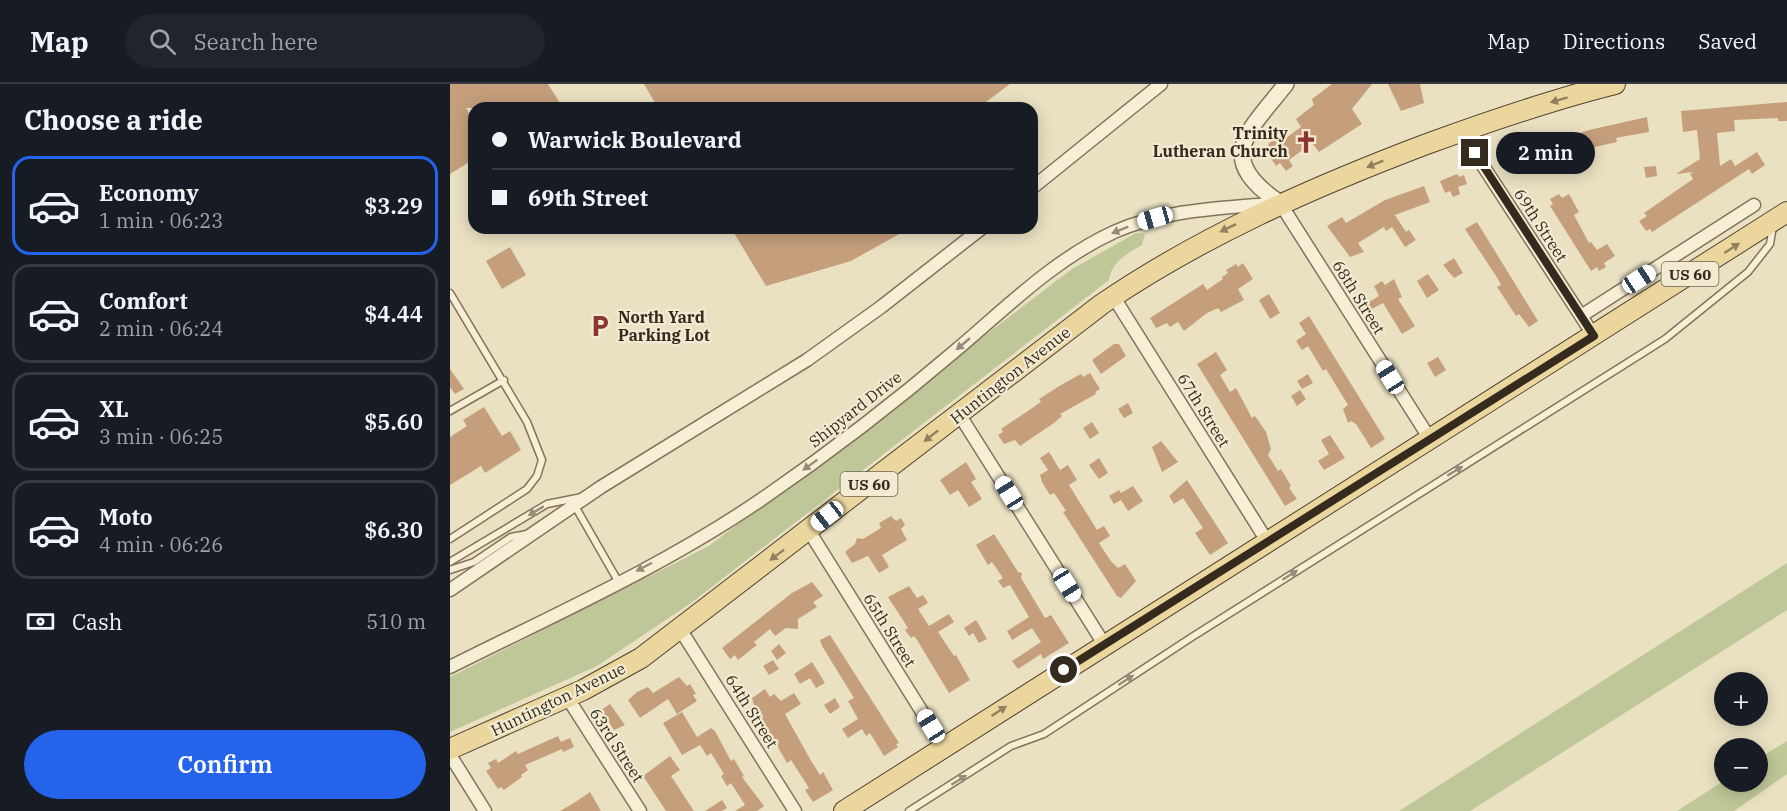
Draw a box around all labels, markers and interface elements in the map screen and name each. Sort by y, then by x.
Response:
search box [125,14,545,68]
text: Map [30,23,89,60]
icon: search [146,25,179,58]
text: Search here [194,27,318,56]
text: Map [1487,27,1530,55]
text: Directions [1563,27,1665,55]
text: Saved [1698,27,1757,55]
one-way arrow [1550,96,1568,105]
text: Choose a ride [24,102,203,137]
place label: Trinity Lutheran Church [1153,123,1289,161]
text: Warwick Boulevard [528,125,742,154]
church icon: Trinity Lutheran Church [1293,129,1319,155]
callout: 2 min [1496,132,1595,174]
route end [1461,139,1488,166]
text: 2 min [1518,139,1573,166]
one-way arrow [1366,160,1384,169]
text: Economy [99,178,199,207]
icon: car [27,179,81,233]
text: 69th Street [528,183,648,212]
street label: 69th Street [1510,185,1572,266]
text: $3.29 [364,191,423,220]
car [1135,204,1175,232]
text: 1 min · 06:23 [99,207,223,234]
one-way arrow [1219,224,1236,233]
one-way arrow [1111,226,1129,235]
one-way arrow [1723,242,1740,253]
street label: 68th Street [1328,256,1390,338]
car [1619,262,1659,296]
road number: US 60 [1662,262,1718,286]
text: Comfort [99,286,188,315]
icon: car [27,287,81,341]
text: $4.44 [364,299,423,328]
place label: North Yard Parking Lot [618,307,710,345]
parking icon: North Yard Parking Lot [587,313,613,339]
text: 2 min · 06:24 [99,315,223,342]
street label: Huntington Avenue [946,322,1074,428]
one-way arrow [955,338,971,351]
car [1373,357,1407,397]
street label: Shipyard Drive [805,367,905,451]
street label: 67th Street [1173,369,1235,451]
text: XL [99,394,129,423]
icon: car [27,395,81,449]
text: $5.60 [364,407,423,436]
text: 3 min · 06:25 [99,423,223,450]
one-way arrow [923,430,939,442]
one-way arrow [802,459,818,471]
one-way arrow [1447,465,1463,476]
road number: US 60 [840,472,898,496]
car [992,473,1026,513]
car [807,498,847,534]
text: Moto [99,502,153,531]
icon: car [27,503,81,557]
one-way arrow [528,506,544,517]
text: $6.30 [364,515,423,544]
text: 4 min · 06:26 [99,531,223,558]
one-way arrow [769,549,784,561]
one-way arrow [636,563,653,572]
car [1050,565,1084,605]
one-way arrow [1282,569,1298,580]
street label: 65th Street [859,589,921,671]
icon: cash [24,605,57,638]
text: Cash [72,607,123,636]
text: 510 m [366,608,426,635]
route start [1050,656,1077,683]
street label: Huntington Avenue [487,658,629,740]
street label: 64th Street [721,670,783,752]
map controls [1714,672,1768,792]
button: + [1714,672,1768,726]
one-way arrow [1117,674,1133,686]
street label: 63rd Street [586,704,649,786]
car [914,706,948,746]
one-way arrow [991,706,1007,717]
button: Confirm [24,730,426,799]
button: − [1714,738,1768,792]
one-way arrow [951,774,967,785]

